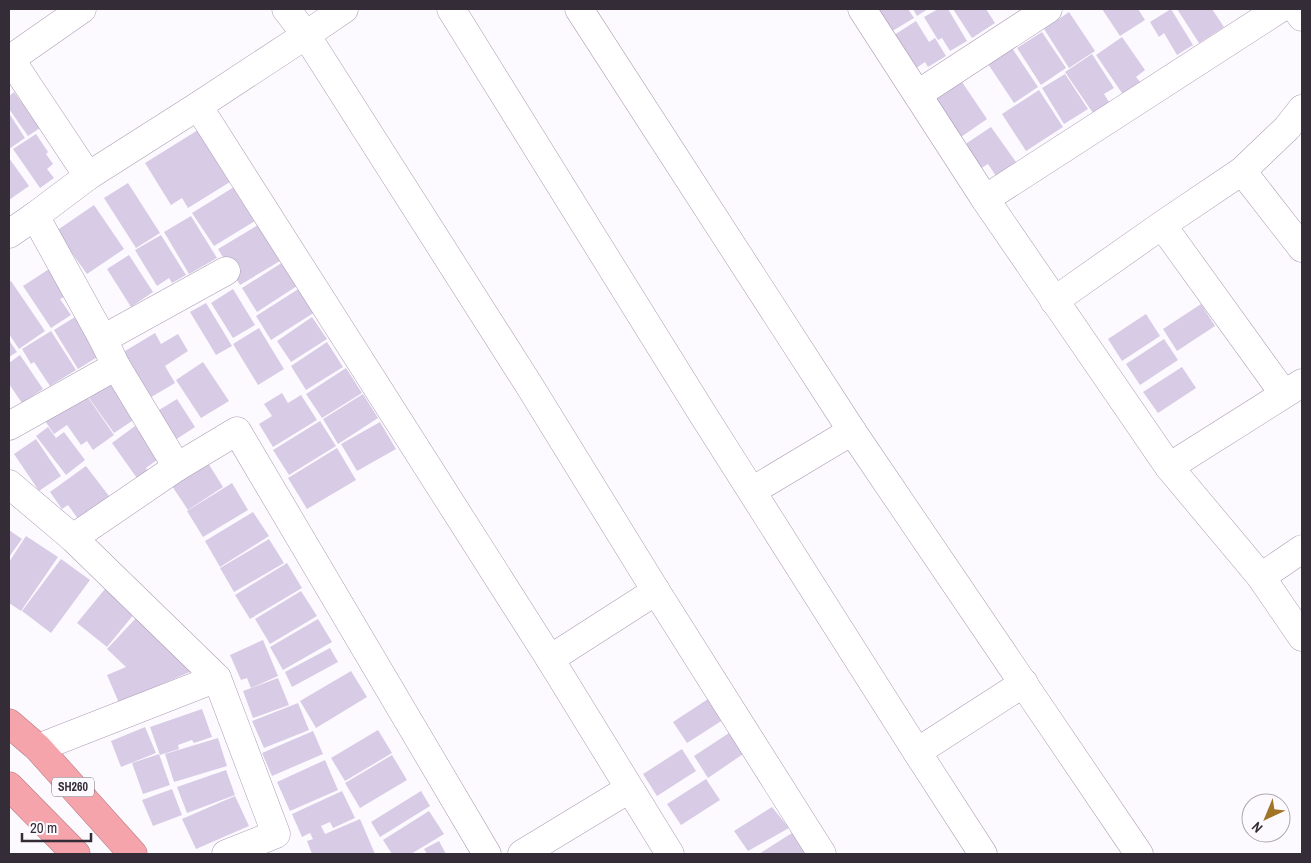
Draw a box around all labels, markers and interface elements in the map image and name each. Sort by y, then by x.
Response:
road number: SH260 [52,778,94,796]
north arrow [1241,793,1291,843]
scale bar [22,810,91,842]
text: 20 m [30,817,57,838]
text: N [1248,818,1266,837]

